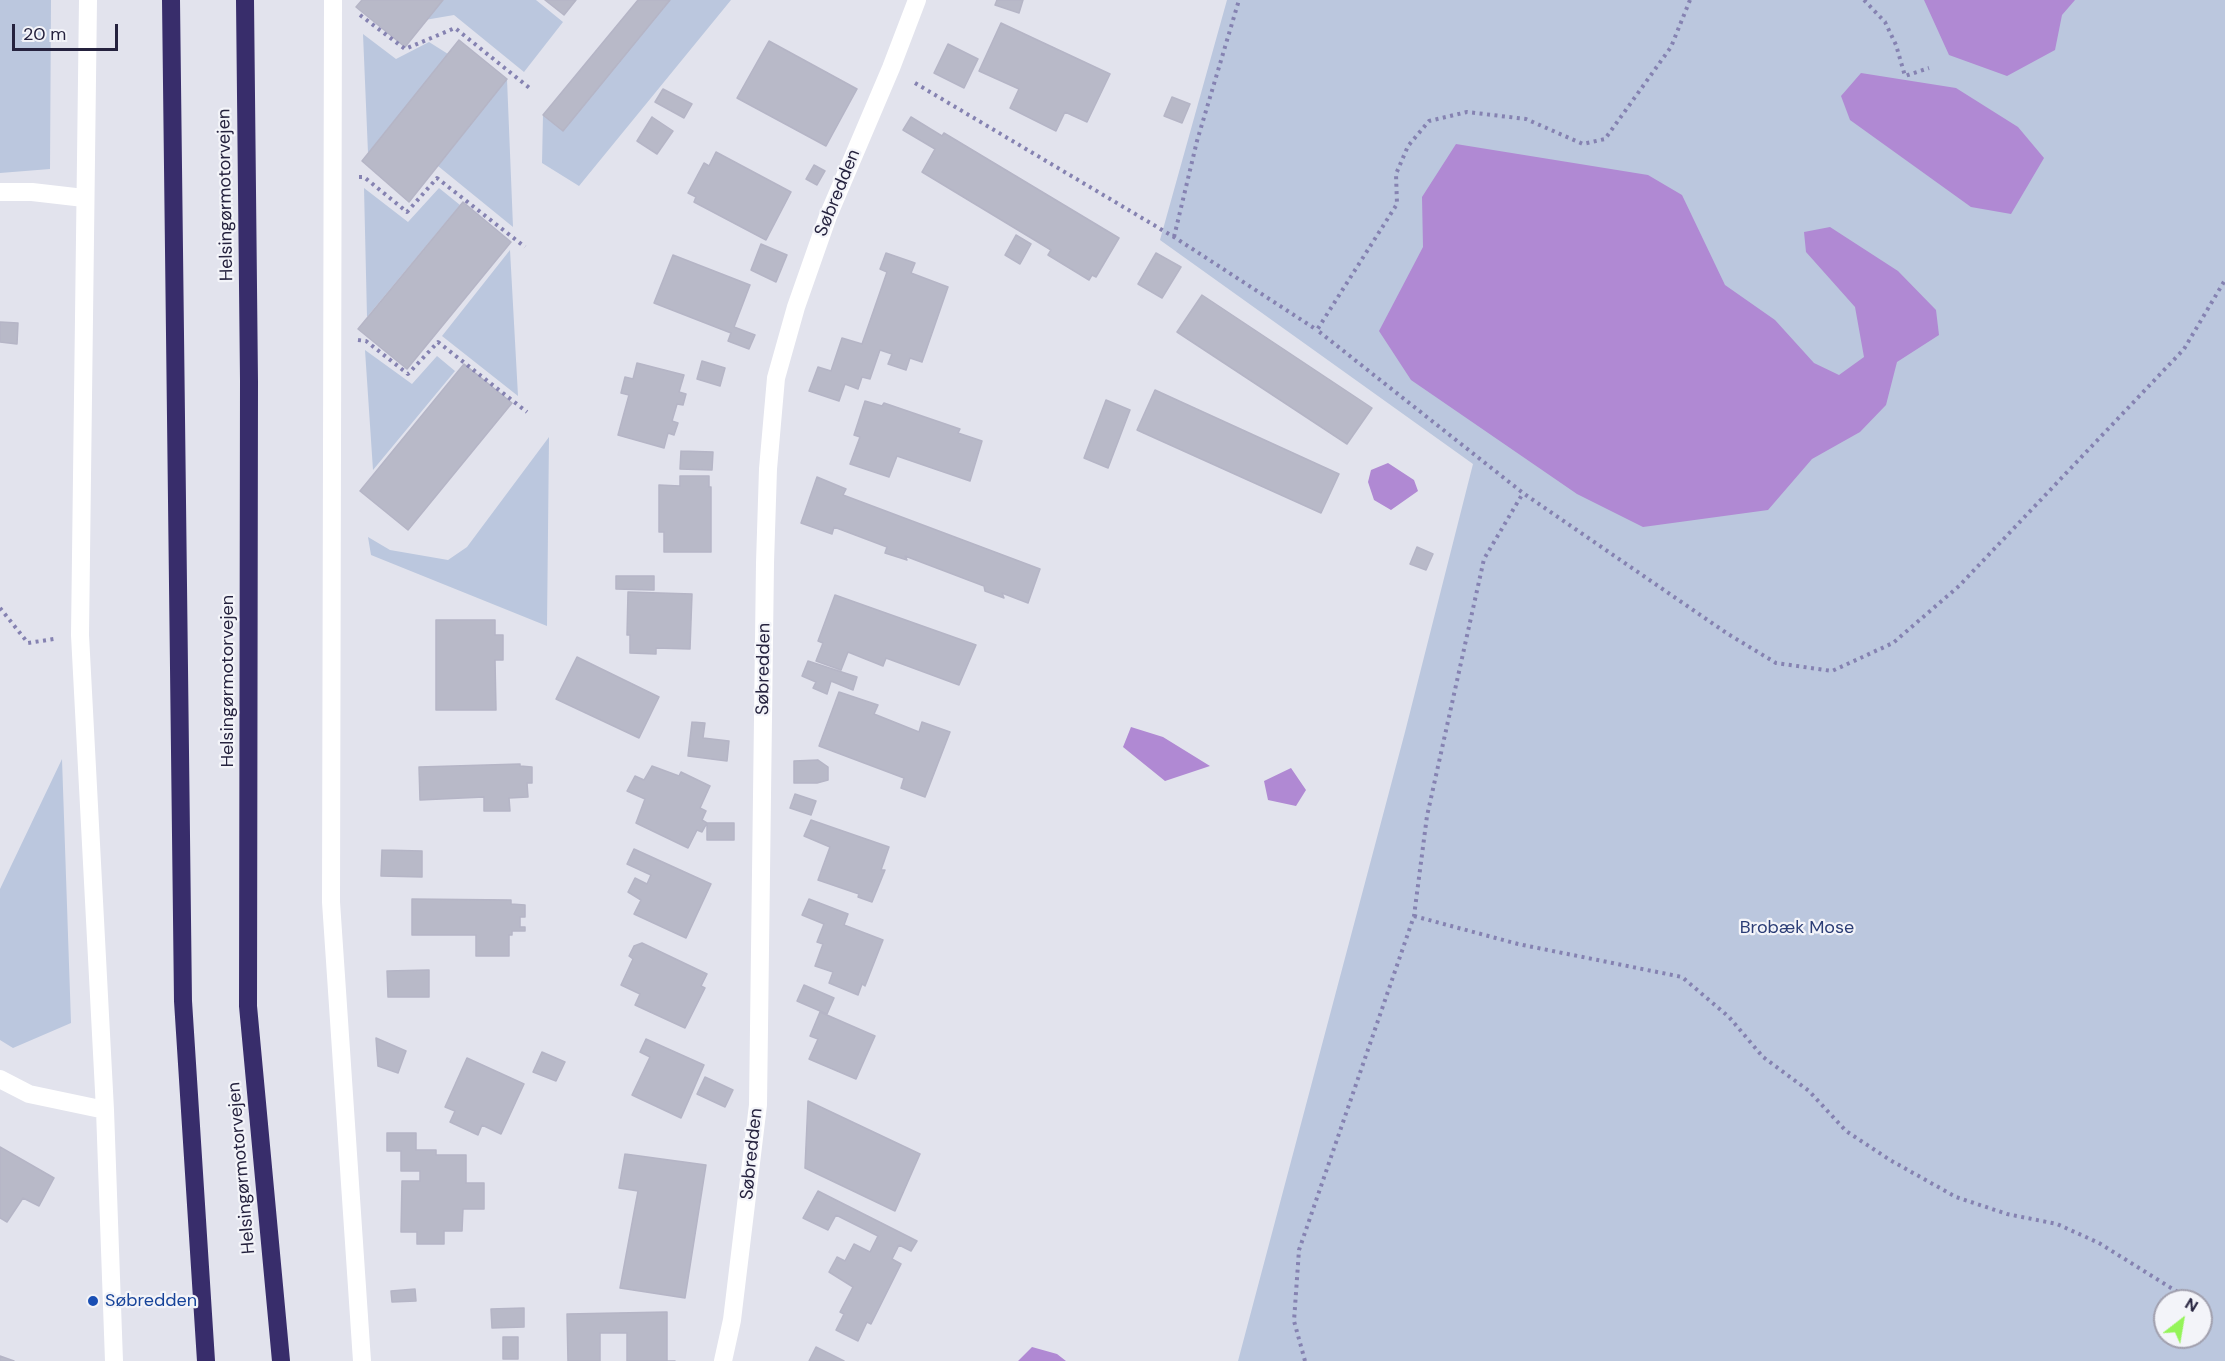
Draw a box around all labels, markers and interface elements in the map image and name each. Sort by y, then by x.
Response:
scale bar [15,12,122,50]
text: 20 m [23,22,66,46]
street label: Helsingørmotorvejen [214,109,238,281]
street label: Søbredden [811,146,865,240]
street label: Helsingørmotorvejen [217,595,239,767]
street label: Søbredden [752,623,776,715]
park label: Brobæk Mose [1740,917,1854,939]
street label: Helsingørmotorvejen [224,1081,260,1255]
street label: Søbredden [736,1107,768,1201]
north arrow [2153,1289,2213,1349]
place label: Søbredden [105,1290,197,1312]
text: N [2181,1293,2202,1317]
marker: Søbredden [86,1294,100,1308]

